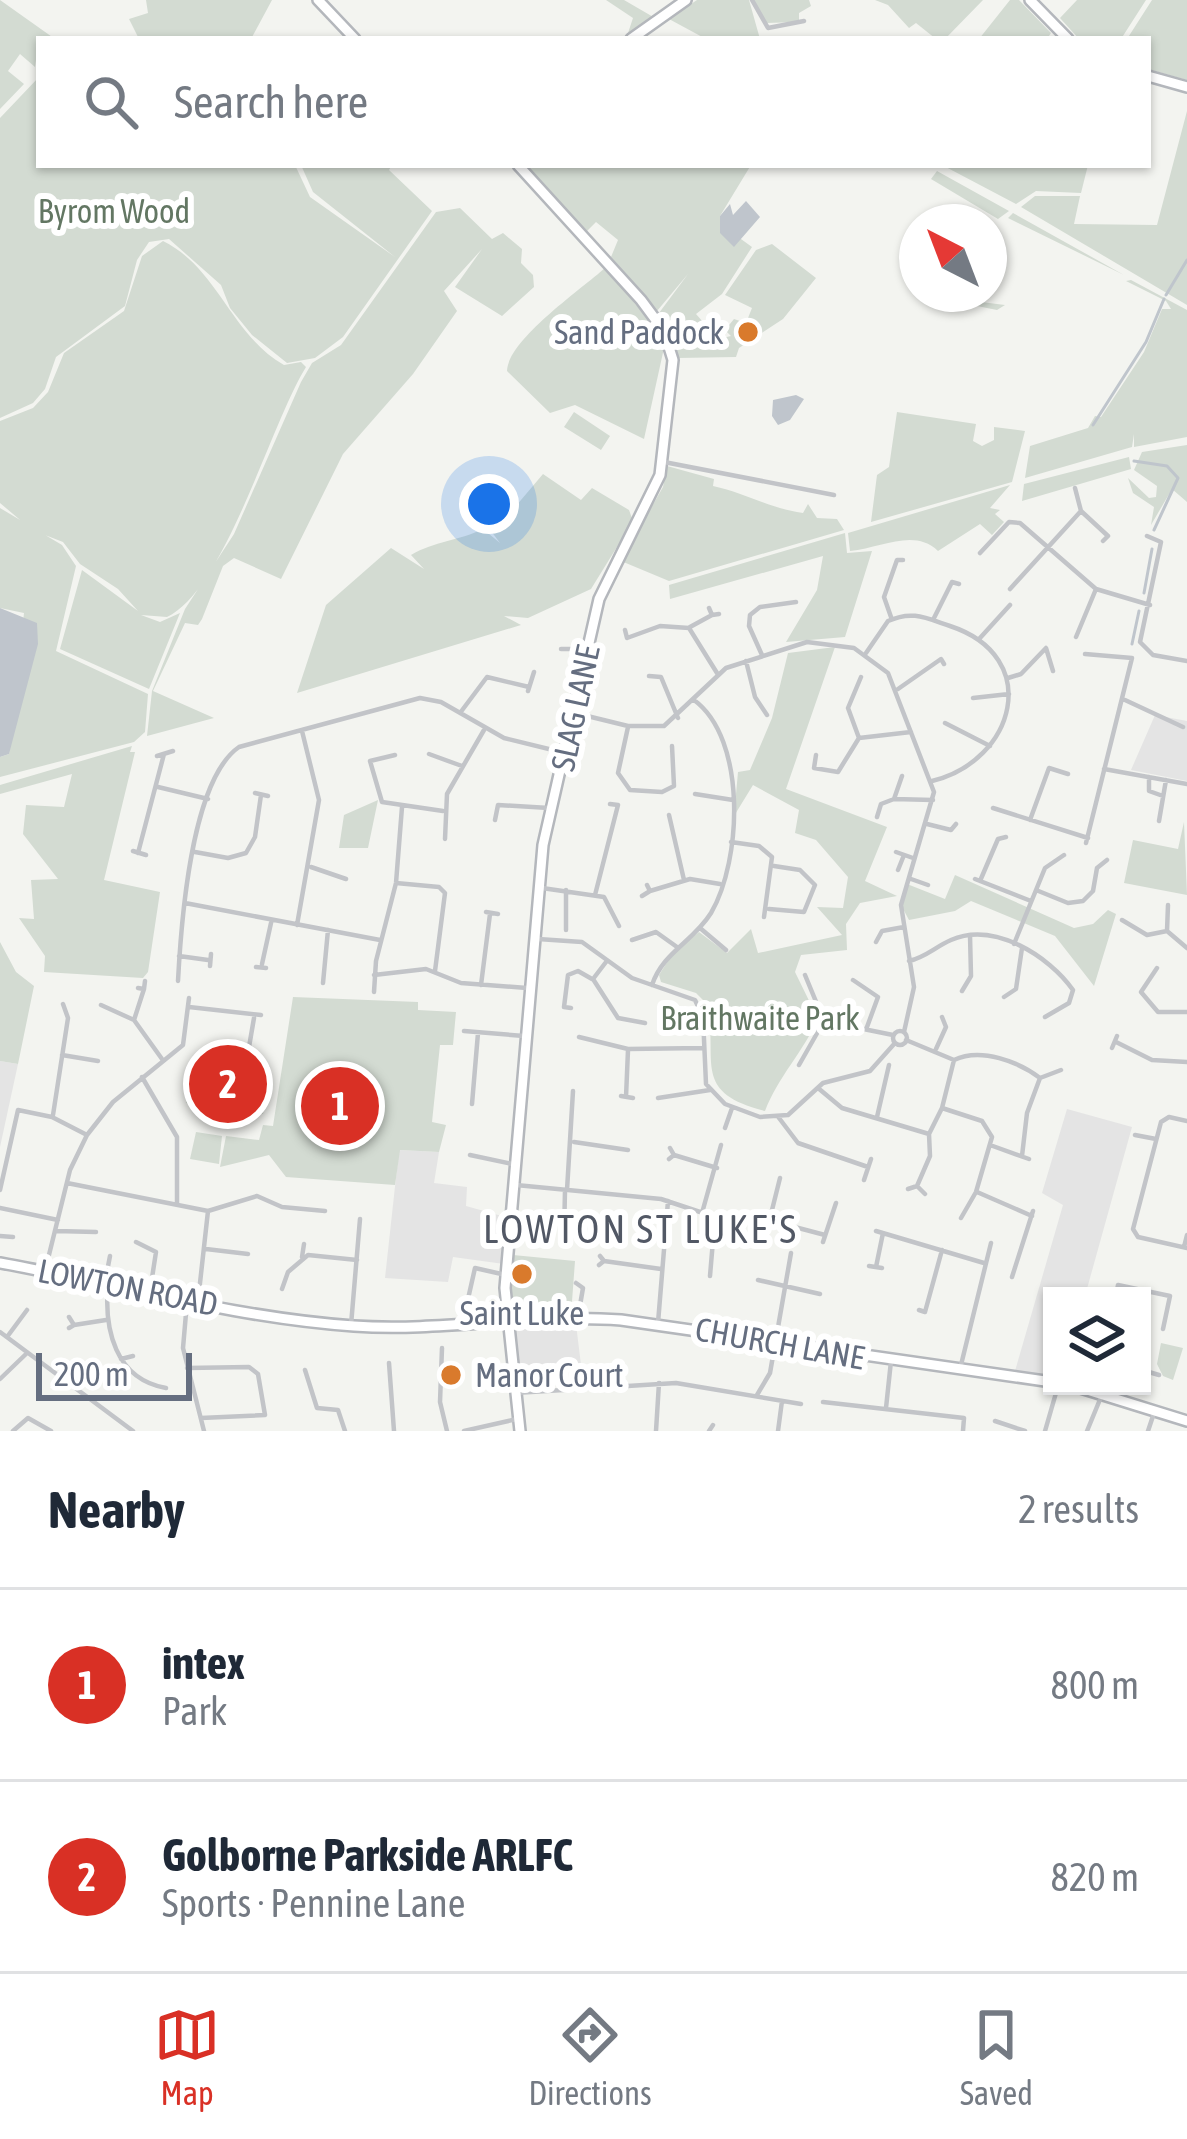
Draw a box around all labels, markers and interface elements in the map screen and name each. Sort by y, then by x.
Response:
search box [36,36,1151,168]
icon: search [78,69,144,135]
text: Search here [174,76,368,128]
park label: Byrom Wood [38,192,190,230]
north arrow [899,204,1007,312]
place label: Sand Paddock [554,313,724,351]
marker: Sand Paddock [735,319,761,345]
your location [459,474,519,534]
street label: SLAG LANE [543,642,607,774]
park label: Braithwaite Park [660,999,860,1037]
pin: 2 [189,1039,267,1129]
pin: 1 [301,1061,379,1151]
district label: LOWTON ST LUKE'S [483,1207,799,1251]
street label: LOWTON ROAD [35,1251,221,1323]
marker: Saint Luke [509,1261,535,1287]
map controls [1043,1287,1151,1395]
button: layers [1043,1287,1151,1395]
place label: Saint Luke [460,1294,584,1332]
street label: CHURCH LANE [693,1309,867,1377]
scale bar [36,1347,192,1400]
text: 200 m [54,1355,129,1393]
place label: Manor Court [475,1356,623,1394]
marker: Manor Court [438,1362,464,1388]
text: Nearby [48,1480,185,1539]
text: 2 results [1018,1487,1139,1531]
text: intex [162,1637,245,1689]
text: 1 [78,1663,96,1707]
text: 800 m [1051,1663,1139,1707]
text: Park [162,1689,227,1733]
text: Golborne Parkside ARLFC [162,1829,573,1881]
text: 2 [78,1855,96,1899]
text: 820 m [1051,1855,1139,1899]
text: Sports · Pennine Lane [162,1881,465,1925]
tab: Map [154,2002,220,2112]
tab: Directions [528,2002,652,2112]
tab: Saved [960,2002,1033,2112]

